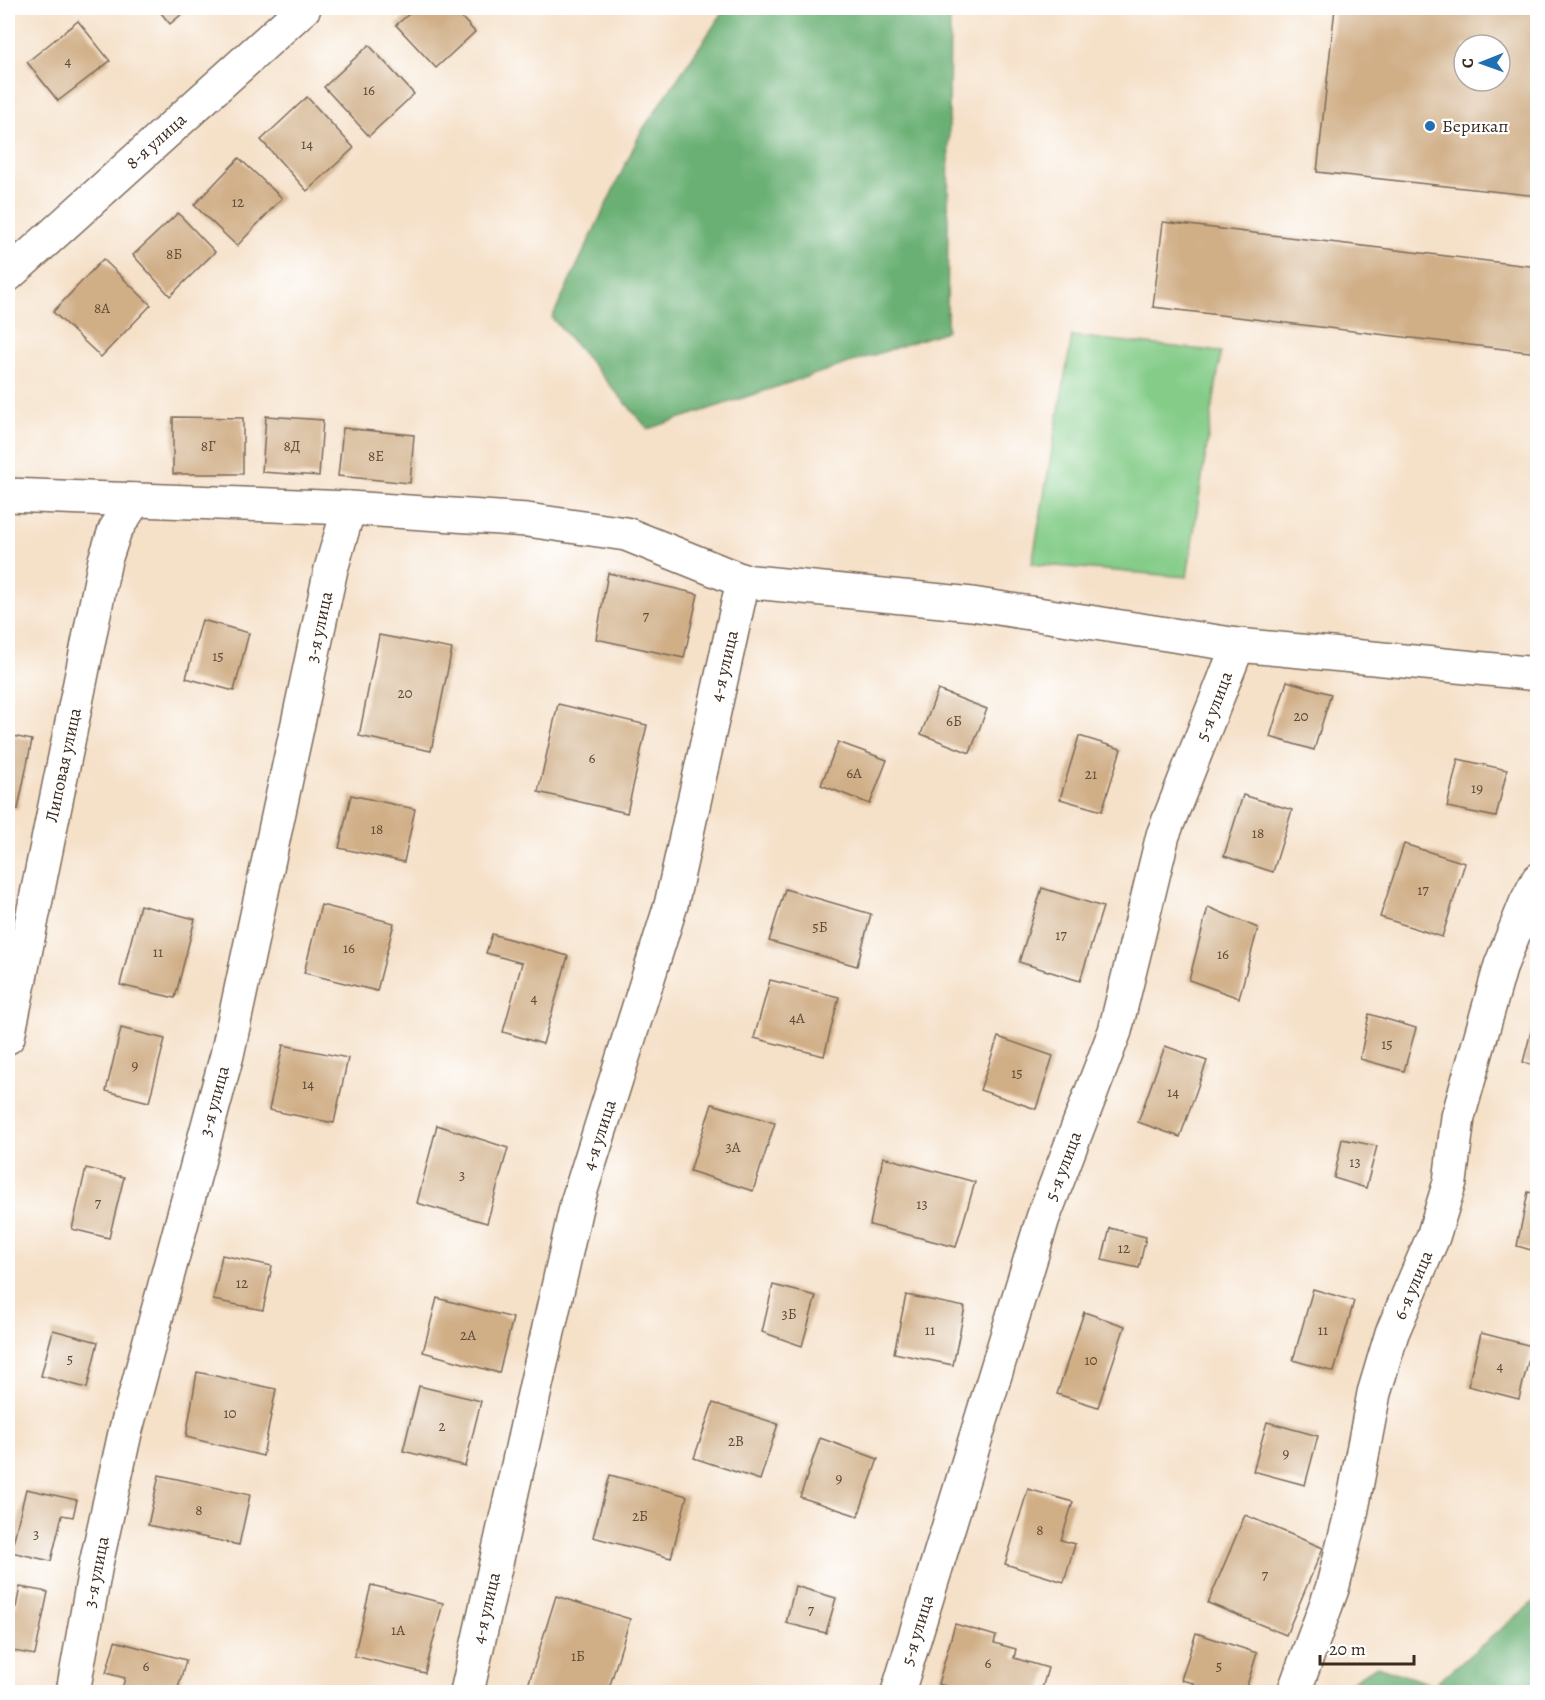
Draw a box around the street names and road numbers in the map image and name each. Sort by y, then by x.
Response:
street label: 8-я улица [121,107,192,174]
street label: 3-я улица [300,589,338,665]
street label: 4-я улица [704,627,744,704]
street label: 5-я улица [1190,667,1238,744]
street label: Липовая улица [39,705,87,824]
street label: 3-я улица [193,1062,235,1139]
street label: 4-я улица [576,1096,622,1173]
street label: 5-я улица [1039,1127,1087,1204]
street label: 6-я улица [1388,1246,1439,1323]
street label: 3-я улица [77,1534,115,1610]
street label: 4-я улица [466,1569,506,1646]
street label: 5-я улица [895,1591,939,1668]

